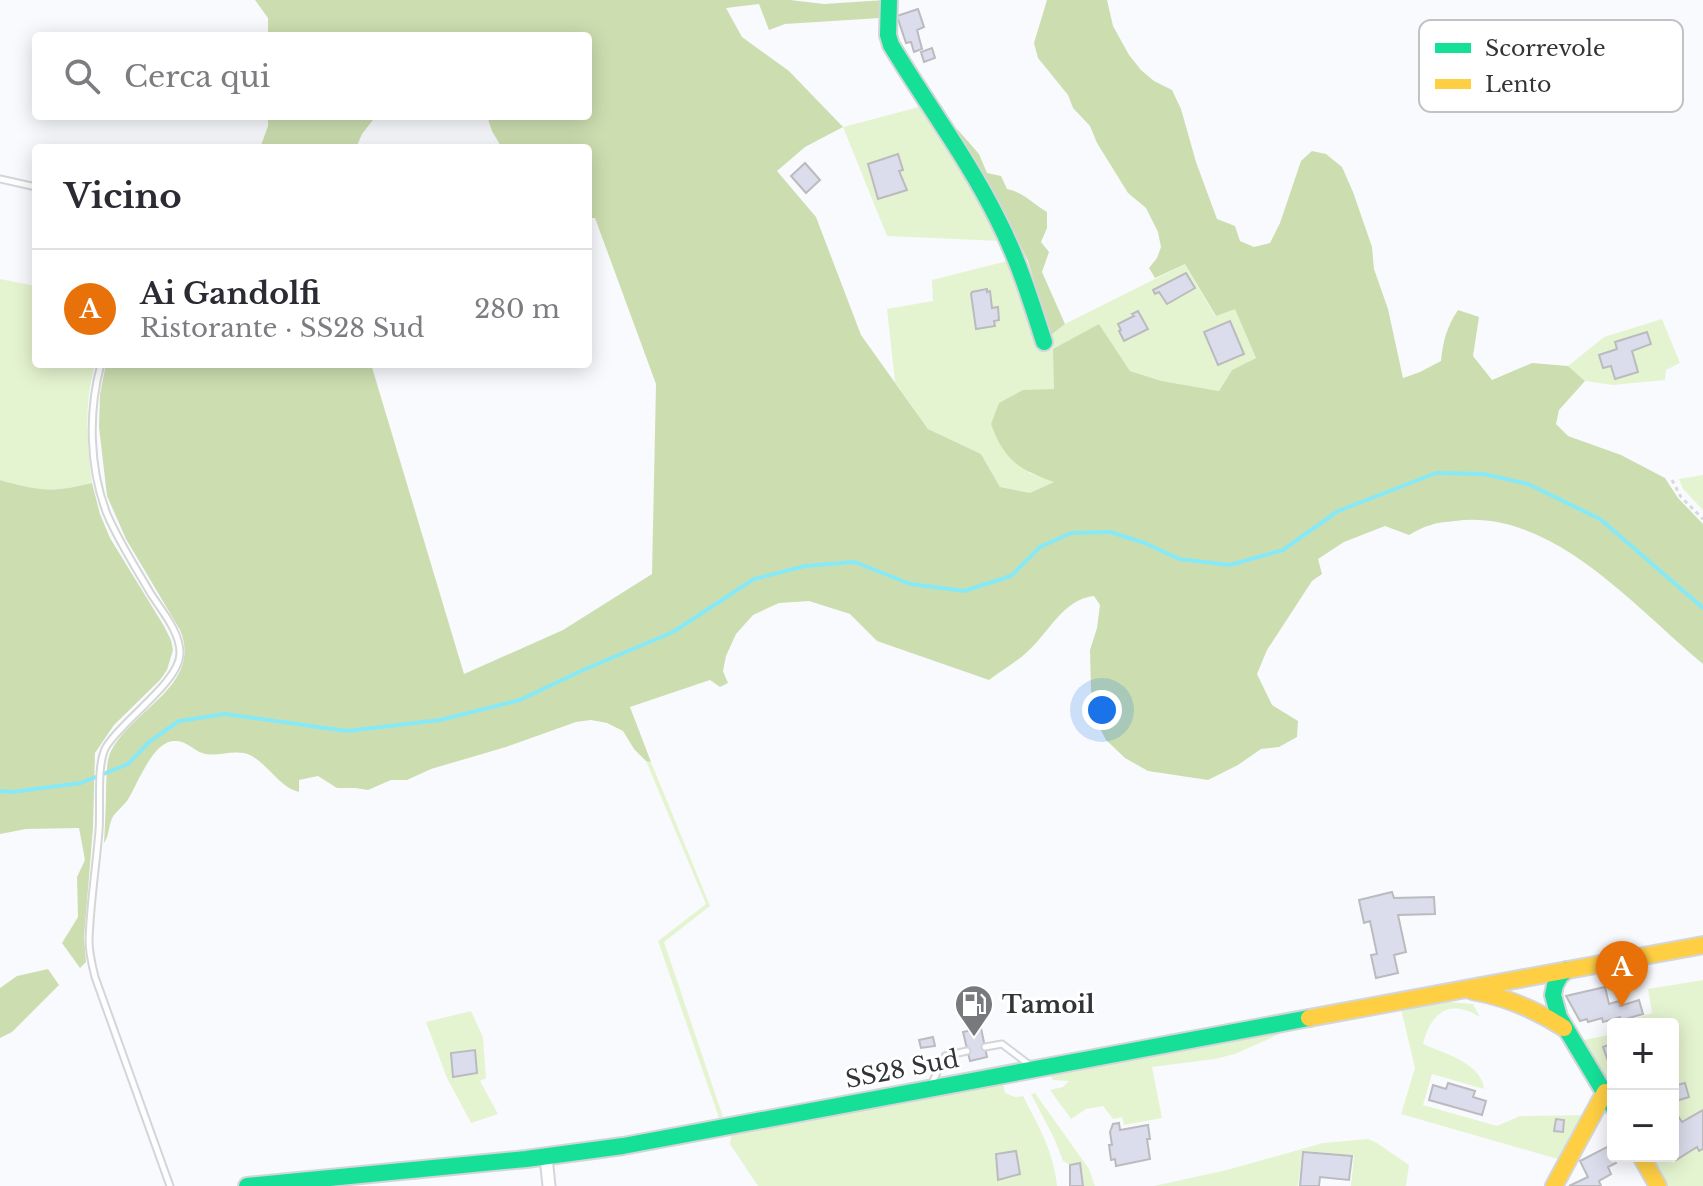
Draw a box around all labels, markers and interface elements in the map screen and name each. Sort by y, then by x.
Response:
legend [1419,20,1683,112]
search box [32,32,592,120]
text: Scorrevole [1485,35,1606,62]
icon: search [60,54,104,98]
text: Cerca qui [124,58,270,95]
text: Lento [1485,71,1551,98]
text: Vicino [64,175,182,217]
text: Ai Gandolfi [140,275,320,312]
text: A [79,293,101,325]
text: 280 m [474,293,560,325]
text: Ristorante · SS28 Sud [140,312,424,344]
your location [1082,690,1122,730]
pin: A [1596,941,1648,1007]
fuel station icon: Tamoil [953,983,995,1038]
place label: Tamoil [1002,990,1095,1019]
map controls [1607,1018,1679,1162]
button: + [1607,1018,1679,1090]
street label: SS28 Sud [843,1044,961,1094]
button: − [1607,1090,1679,1162]

